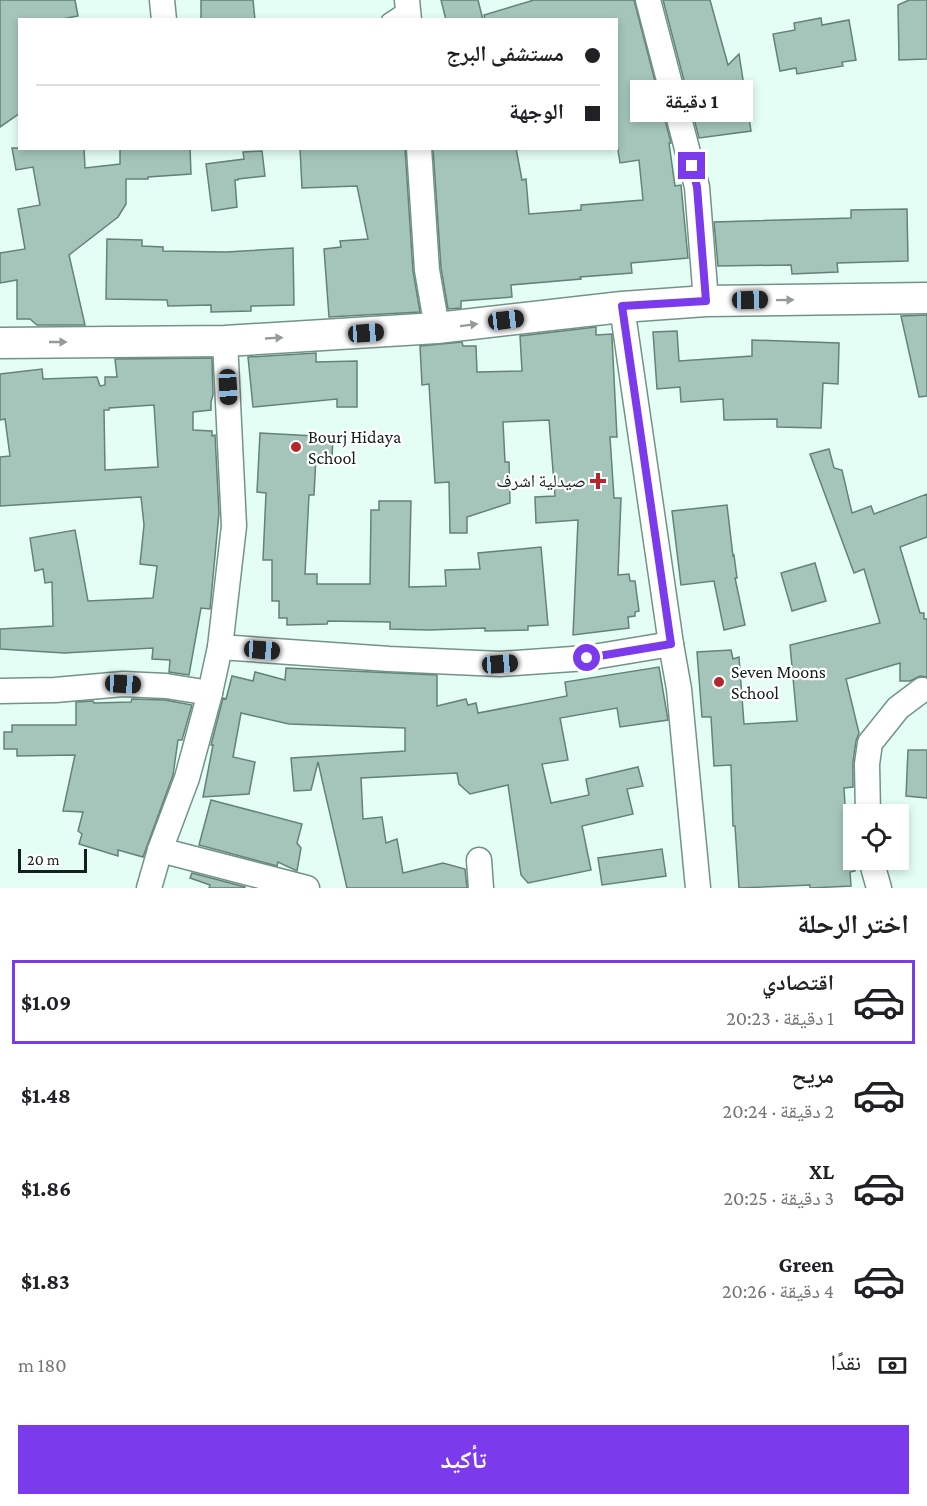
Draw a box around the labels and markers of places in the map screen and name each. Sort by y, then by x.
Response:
place label: Bourj Hidaya School [308,427,401,468]
marker: Bourj Hidaya School [289,440,303,454]
place label: صيدلية اشرف [496,471,586,491]
marker: صيدلية اشرف [591,474,605,488]
place label: Seven Moons School [731,662,826,703]
marker: Seven Moons School [712,675,726,689]

